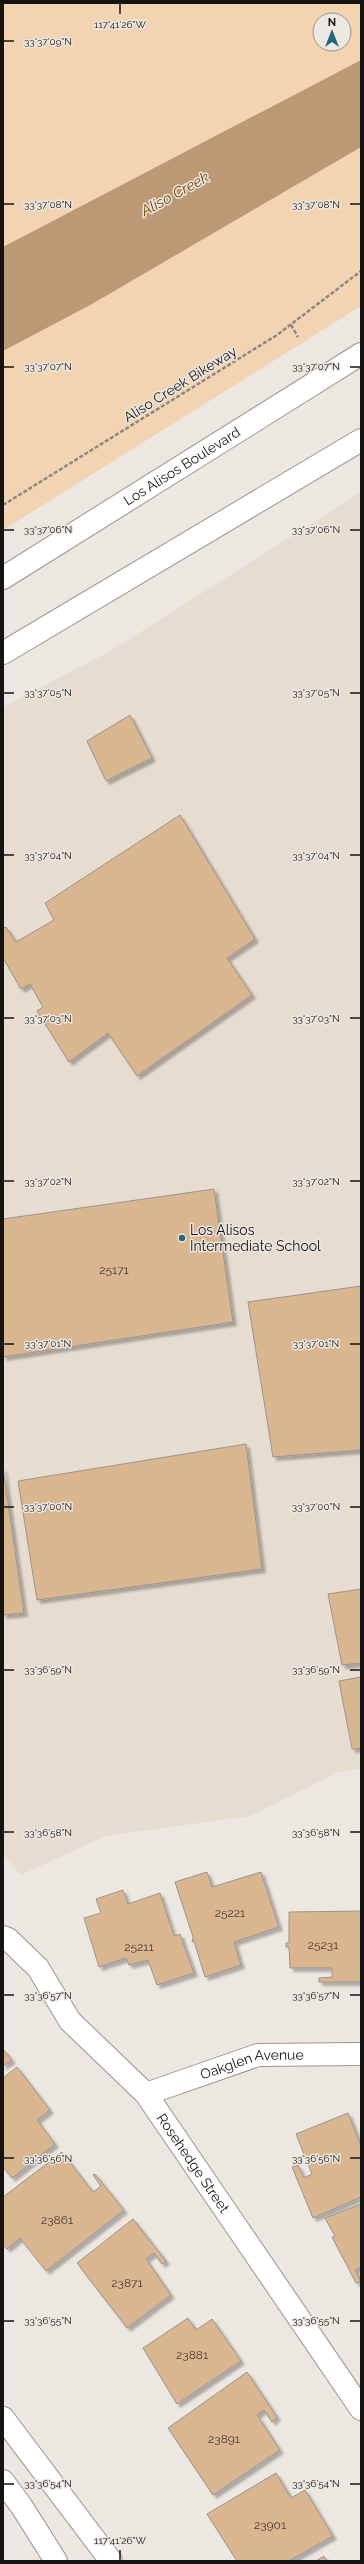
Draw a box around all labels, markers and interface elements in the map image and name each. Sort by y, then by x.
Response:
north arrow [312,12,352,52]
text: N [328,16,336,29]
text: 117°41'26"W [94,19,146,30]
text: 33°37'09"N [24,36,72,47]
water label: Aliso Creek [137,168,212,221]
text: 33°37'08"N [24,199,72,210]
text: 33°37'08"N [292,199,340,210]
street label: Aliso Creek Bikeway [120,342,240,425]
text: 33°37'07"N [24,361,72,372]
text: 33°37'07"N [292,361,340,372]
street label: Los Alisos Boulevard [121,424,243,508]
text: 33°37'06"N [24,524,72,535]
text: 33°37'06"N [292,524,340,535]
text: 33°37'05"N [24,687,72,698]
text: 33°37'05"N [292,687,340,698]
text: 33°37'04"N [24,850,72,861]
text: 33°37'04"N [292,850,340,861]
text: 33°37'03"N [24,1013,72,1024]
text: 33°37'03"N [292,1013,340,1024]
text: 33°37'02"N [24,1176,72,1187]
text: 33°37'02"N [292,1176,340,1187]
place label: Los Alisos Intermediate School [190,1222,321,1254]
marker: Los Alisos Intermediate School [177,1233,187,1243]
house number: 25171 [99,1263,129,1277]
text: 33°37'01"N [25,1338,71,1349]
text: 33°37'01"N [293,1338,339,1349]
text: 33°37'00"N [24,1501,72,1512]
text: 33°37'00"N [292,1501,340,1512]
text: 33°36'59"N [24,1664,72,1675]
text: 33°36'59"N [292,1664,340,1675]
text: 33°36'58"N [24,1827,72,1838]
text: 33°36'58"N [292,1827,340,1838]
house number: 25221 [215,1906,245,1920]
house number: 25231 [308,1938,338,1952]
house number: 25211 [124,1940,154,1954]
text: 33°36'57"N [24,1990,72,2001]
text: 33°36'57"N [292,1990,340,2001]
street label: Oakglen Avenue [198,2047,304,2083]
street label: Rosehedge Street [154,2110,233,2216]
text: 33°36'56"N [24,2153,72,2164]
text: 33°36'56"N [292,2153,340,2164]
house number: 23861 [41,2213,73,2227]
house number: 23871 [111,2276,143,2290]
text: 33°36'55"N [24,2315,72,2326]
text: 33°36'55"N [292,2315,340,2326]
house number: 23881 [176,2348,208,2362]
house number: 23891 [208,2432,240,2446]
text: 33°36'54"N [24,2478,72,2489]
text: 33°36'54"N [292,2478,340,2489]
house number: 23901 [254,2518,286,2532]
text: 117°41'26"W [94,2535,146,2546]

